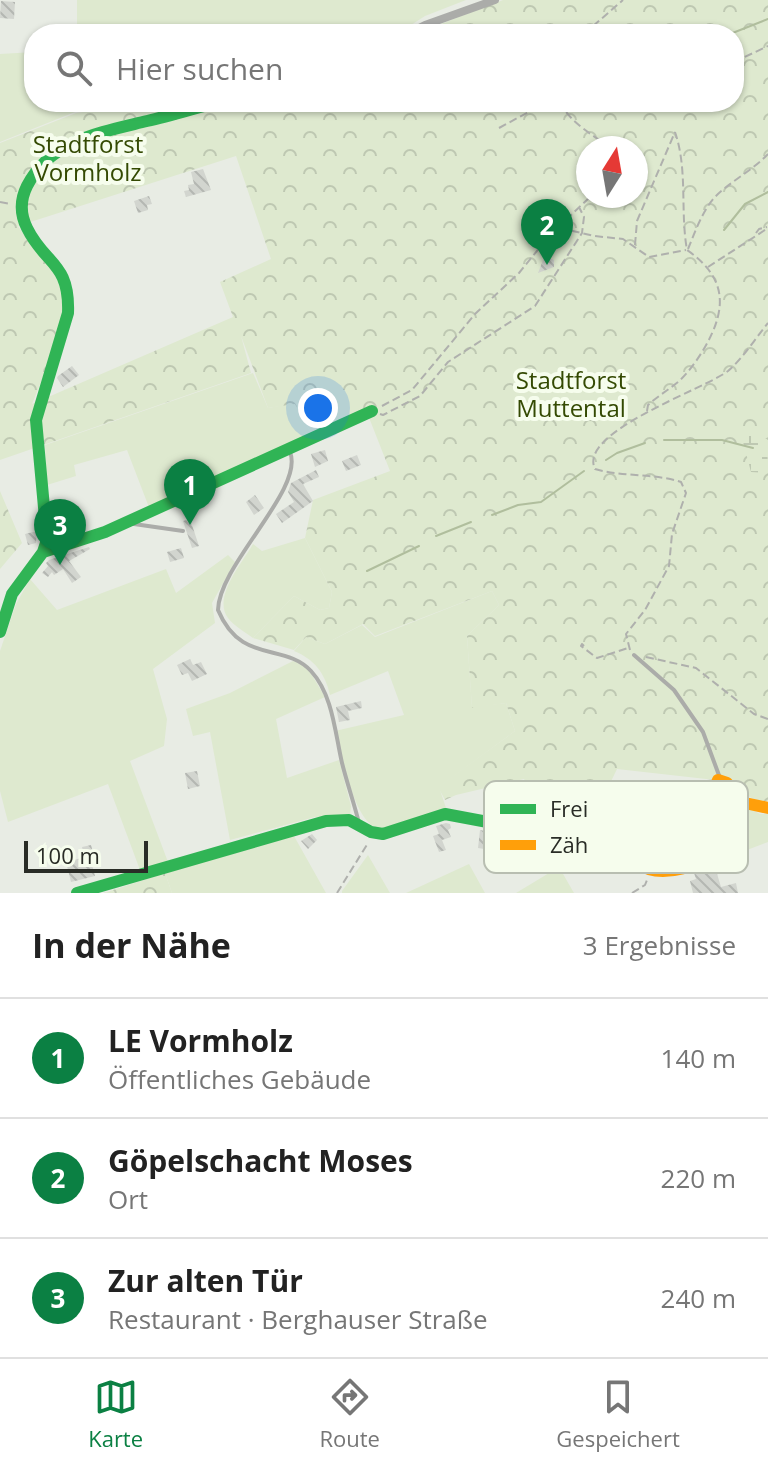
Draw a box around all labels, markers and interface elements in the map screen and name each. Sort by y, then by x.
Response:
search box [24,24,744,112]
icon: search [52,46,96,90]
text: Hier suchen [116,48,283,89]
park label: Stadtforst Vormholz [33,127,143,188]
north arrow [576,136,648,208]
pin: 2 [521,199,573,265]
park label: Stadtforst Muttental [516,363,626,424]
your location [298,388,338,428]
pin: 1 [164,459,216,525]
pin: 3 [34,499,86,565]
legend [484,781,748,873]
text: Frei [550,793,588,823]
text: Zäh [550,829,588,859]
scale bar [24,837,148,873]
text: 100 m [36,840,100,870]
text: In der Nähe [32,922,231,968]
text: 3 Ergebnisse [583,927,736,963]
text: LE Vormholz [108,1020,293,1061]
text: 1 [51,1040,65,1076]
text: 140 m [661,1040,736,1076]
text: Öffentliches Gebäude [108,1061,371,1097]
text: Göpelschacht Moses [108,1140,413,1181]
text: 2 [51,1160,65,1196]
text: 220 m [661,1160,736,1196]
text: Ort [108,1181,148,1217]
text: Zur alten Tür [108,1260,303,1301]
text: 3 [51,1280,65,1316]
text: 240 m [661,1280,736,1316]
text: Restaurant · Berghauser Straße [108,1301,488,1337]
tab: Karte [88,1375,143,1453]
tab: Route [319,1375,380,1453]
tab: Gespeichert [556,1375,680,1453]

